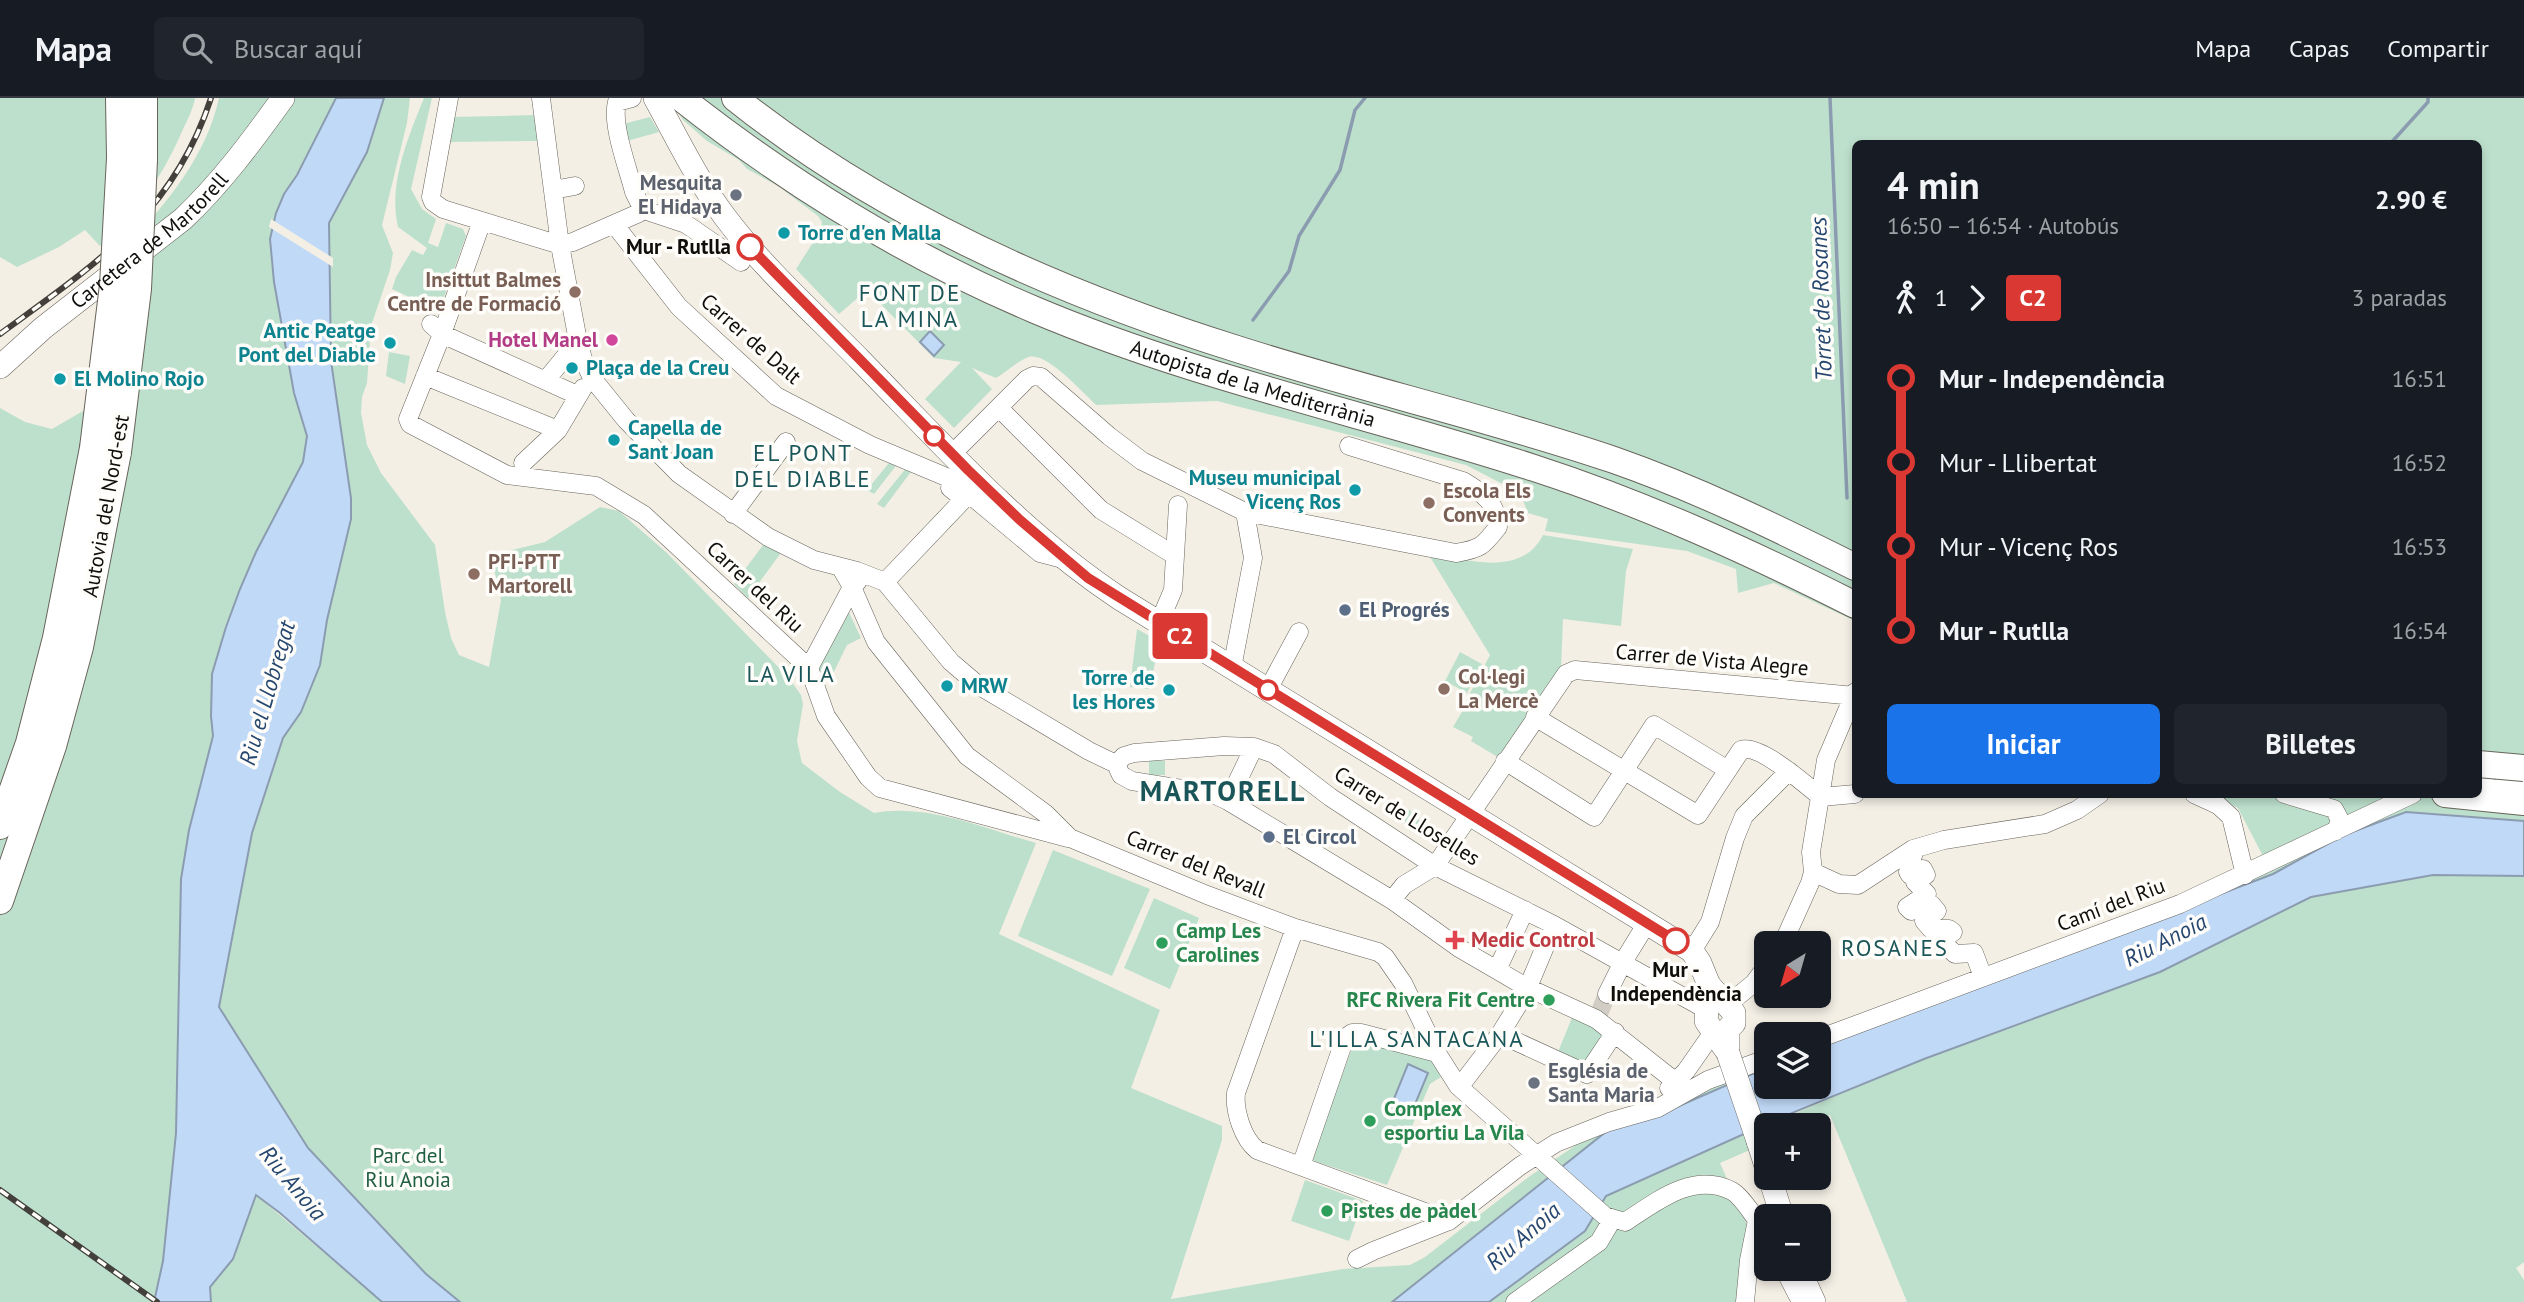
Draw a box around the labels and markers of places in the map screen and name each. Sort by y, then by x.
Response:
place label: Mesquita El Hidaya [638,169,722,220]
marker: Mesquita El Hidaya [728,187,744,203]
place label: Torre d'en Malla [798,219,941,246]
marker: Torre d'en Malla [776,225,792,241]
place label: Mur - Rutlla [626,233,731,260]
marker: Mur - Rutlla [737,234,763,260]
place label: Insittut Balmes Centre de Formació [387,266,561,317]
marker: Insittut Balmes Centre de Formació [567,284,583,300]
place label: Antic Peatge Pont del Diable [238,317,376,368]
place label: Hotel Manel [488,326,599,353]
marker: Hotel Manel [604,332,620,348]
marker: Antic Peatge Pont del Diable [382,335,398,351]
place label: Plaça de la Creu [586,354,729,381]
marker: Plaça de la Creu [564,360,580,376]
place label: El Molino Rojo [74,365,204,392]
marker: El Molino Rojo [52,371,68,387]
place label: Capella de Sant Joan [628,414,722,465]
unlabelled marker [924,426,944,446]
marker: Capella de Sant Joan [606,432,622,448]
place label: Museu municipal Vicenç Ros [1189,464,1342,515]
place label: Escola Els Convents [1443,477,1531,528]
marker: Museu municipal Vicenç Ros [1347,482,1363,498]
marker: Escola Els Convents [1421,495,1437,511]
place label: PFI-PTT Martorell [488,548,573,599]
marker: PFI-PTT Martorell [466,566,482,582]
place label: El Progrés [1359,596,1450,623]
marker: El Progrés [1337,602,1353,618]
place label: Col·legi La Mercè [1458,663,1539,714]
place label: Torre de les Hores [1072,664,1155,715]
place label: MRW [961,672,1009,699]
marker: MRW [939,678,955,694]
unlabelled marker [1258,680,1278,700]
marker: Col·legi La Mercè [1436,681,1452,697]
marker: Torre de les Hores [1161,682,1177,698]
place label: El Circol [1283,823,1357,850]
marker: El Circol [1261,829,1277,845]
place label: Camp Les Carolines [1176,917,1261,968]
place label: Medic Control [1471,926,1596,953]
marker: Mur - Independència [1663,928,1689,954]
marker: Medic Control [1445,930,1465,950]
marker: Camp Les Carolines [1154,935,1170,951]
place label: Mur - Independència [1610,956,1742,1007]
place label: RFC Rivera Fit Centre [1346,986,1535,1013]
marker: RFC Rivera Fit Centre [1541,992,1557,1008]
place label: Església de Santa Maria [1548,1057,1655,1108]
marker: Església de Santa Maria [1526,1075,1542,1091]
place label: Complex esportiu La Vila [1384,1095,1525,1146]
marker: Complex esportiu La Vila [1362,1113,1378,1129]
place label: Pistes de pàdel [1341,1197,1478,1224]
marker: Pistes de pàdel [1319,1203,1335,1219]

